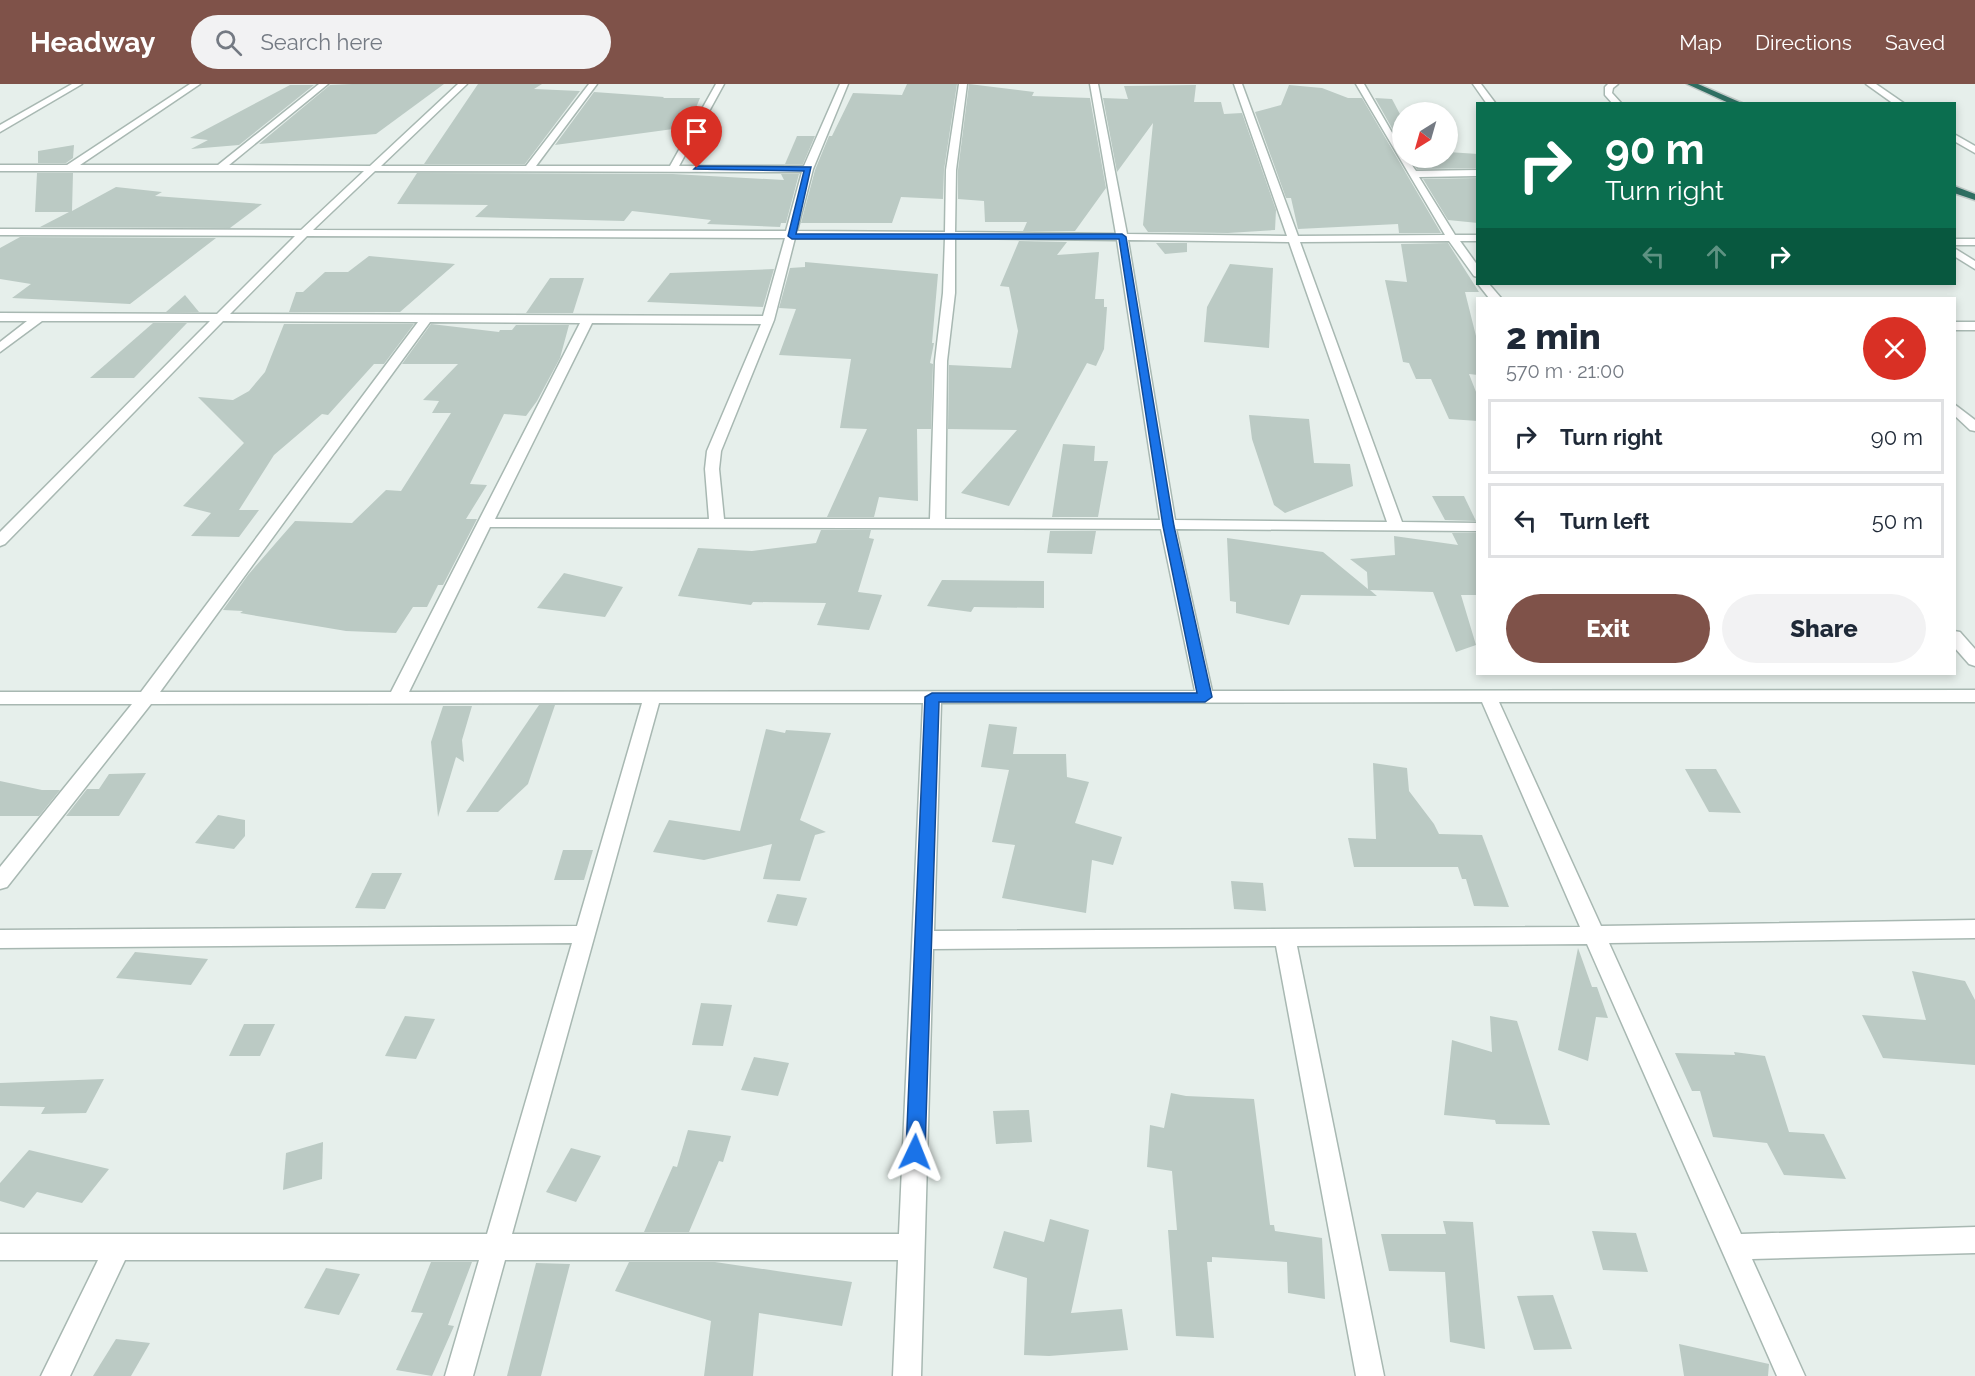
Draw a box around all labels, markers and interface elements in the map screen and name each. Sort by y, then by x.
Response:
search box [191,15,611,69]
text: Headway [30,26,155,59]
icon: search [212,26,245,59]
text: Search here [260,29,383,55]
text: Map [1679,30,1722,55]
text: Directions [1755,30,1852,55]
text: Saved [1885,30,1945,55]
north arrow [1392,102,1458,168]
map controls [1392,102,1458,168]
pin [671,106,722,168]
icon: arrive [680,115,713,148]
text: 90 m [1605,125,1705,174]
icon: right [1506,126,1584,204]
text: Turn right [1605,175,1724,206]
icon: left [1637,240,1670,273]
icon: ahead [1700,240,1733,273]
icon: right [1763,240,1796,273]
text: 2 min [1506,315,1601,357]
button: close [1863,317,1926,380]
text: 570 m · 21:00 [1506,359,1624,383]
icon: right [1509,420,1542,453]
text: Turn right [1560,424,1663,450]
text: 90 m [1871,424,1923,450]
icon: left [1509,504,1542,537]
text: Turn left [1560,508,1650,534]
text: 50 m [1872,508,1923,534]
button: Exit [1506,594,1710,663]
button: Share [1722,594,1926,663]
position arrow [883,1120,947,1184]

